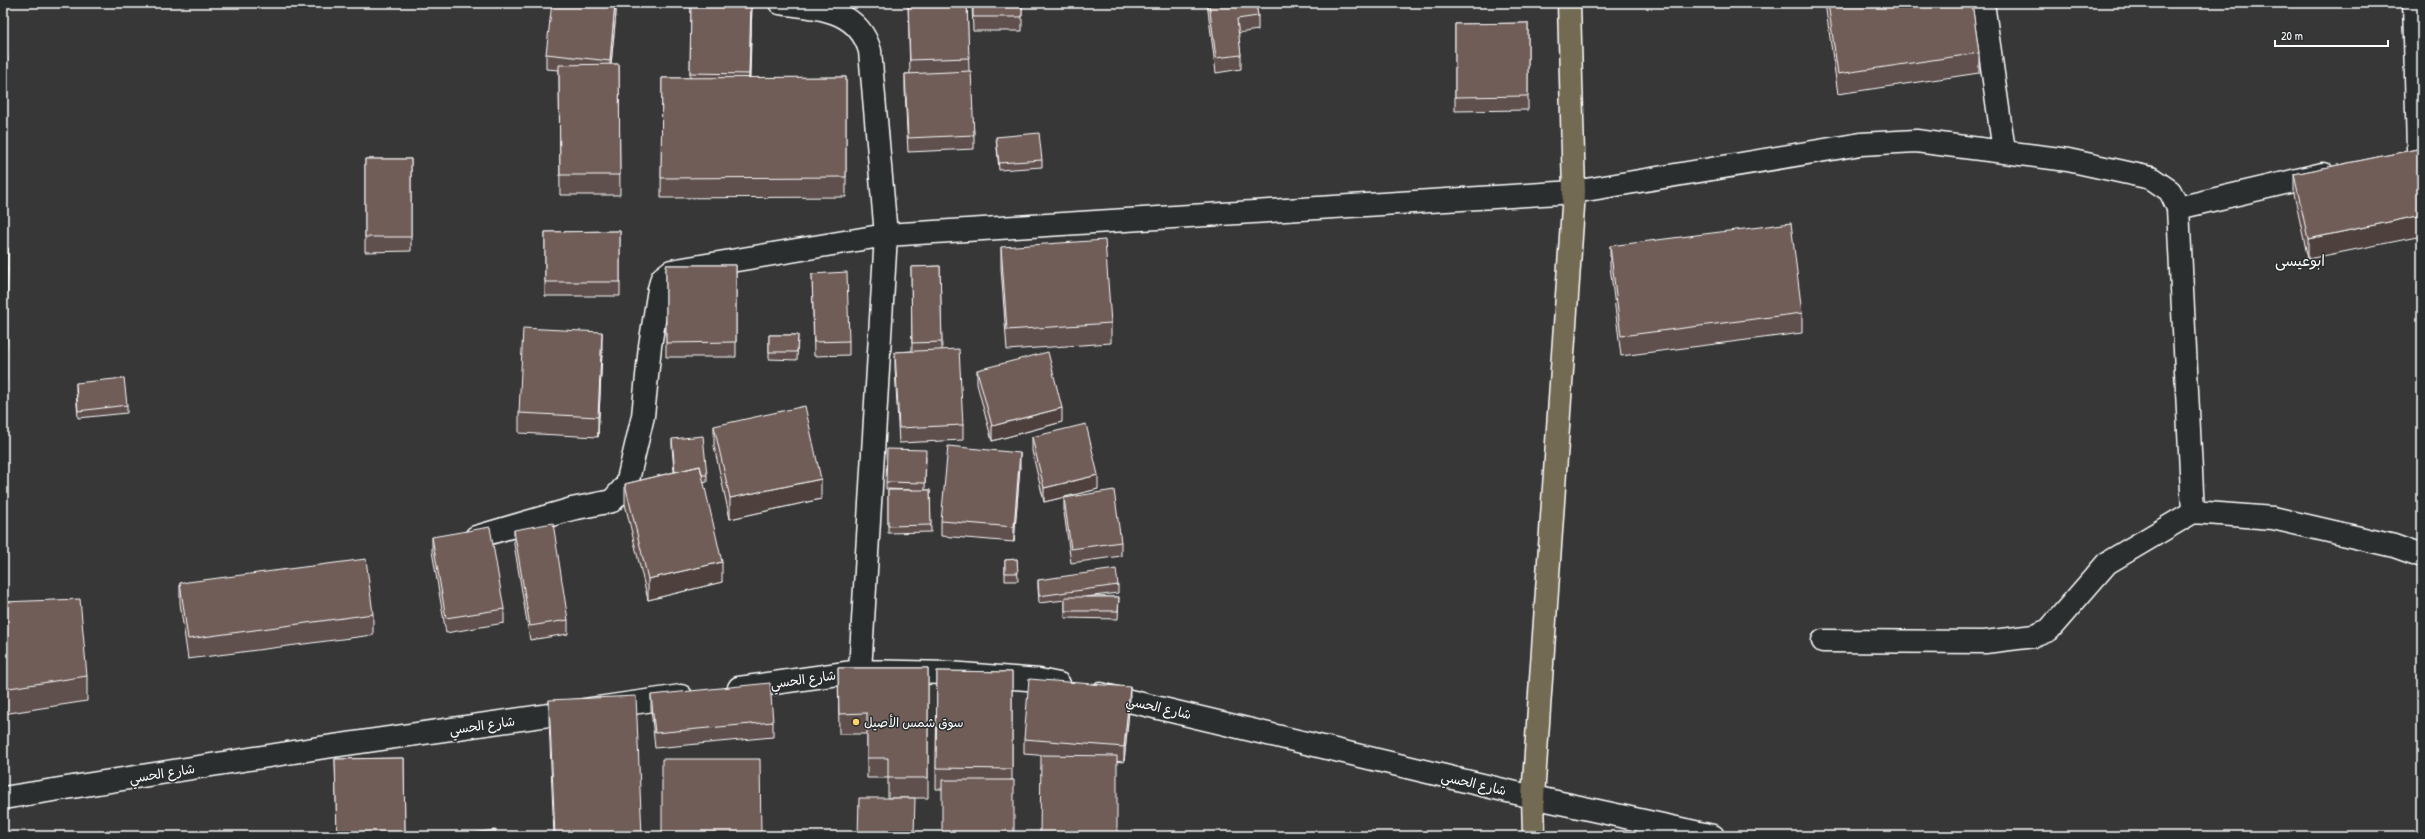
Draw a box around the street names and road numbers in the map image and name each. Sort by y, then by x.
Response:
street label: شارع الحسي [769,665,837,695]
street label: شارع الحسي [1124,691,1193,726]
street label: شارع الحسي [448,711,516,741]
street label: شارع الحسي [128,759,197,790]
street label: شارع الحسي [1439,767,1508,802]

